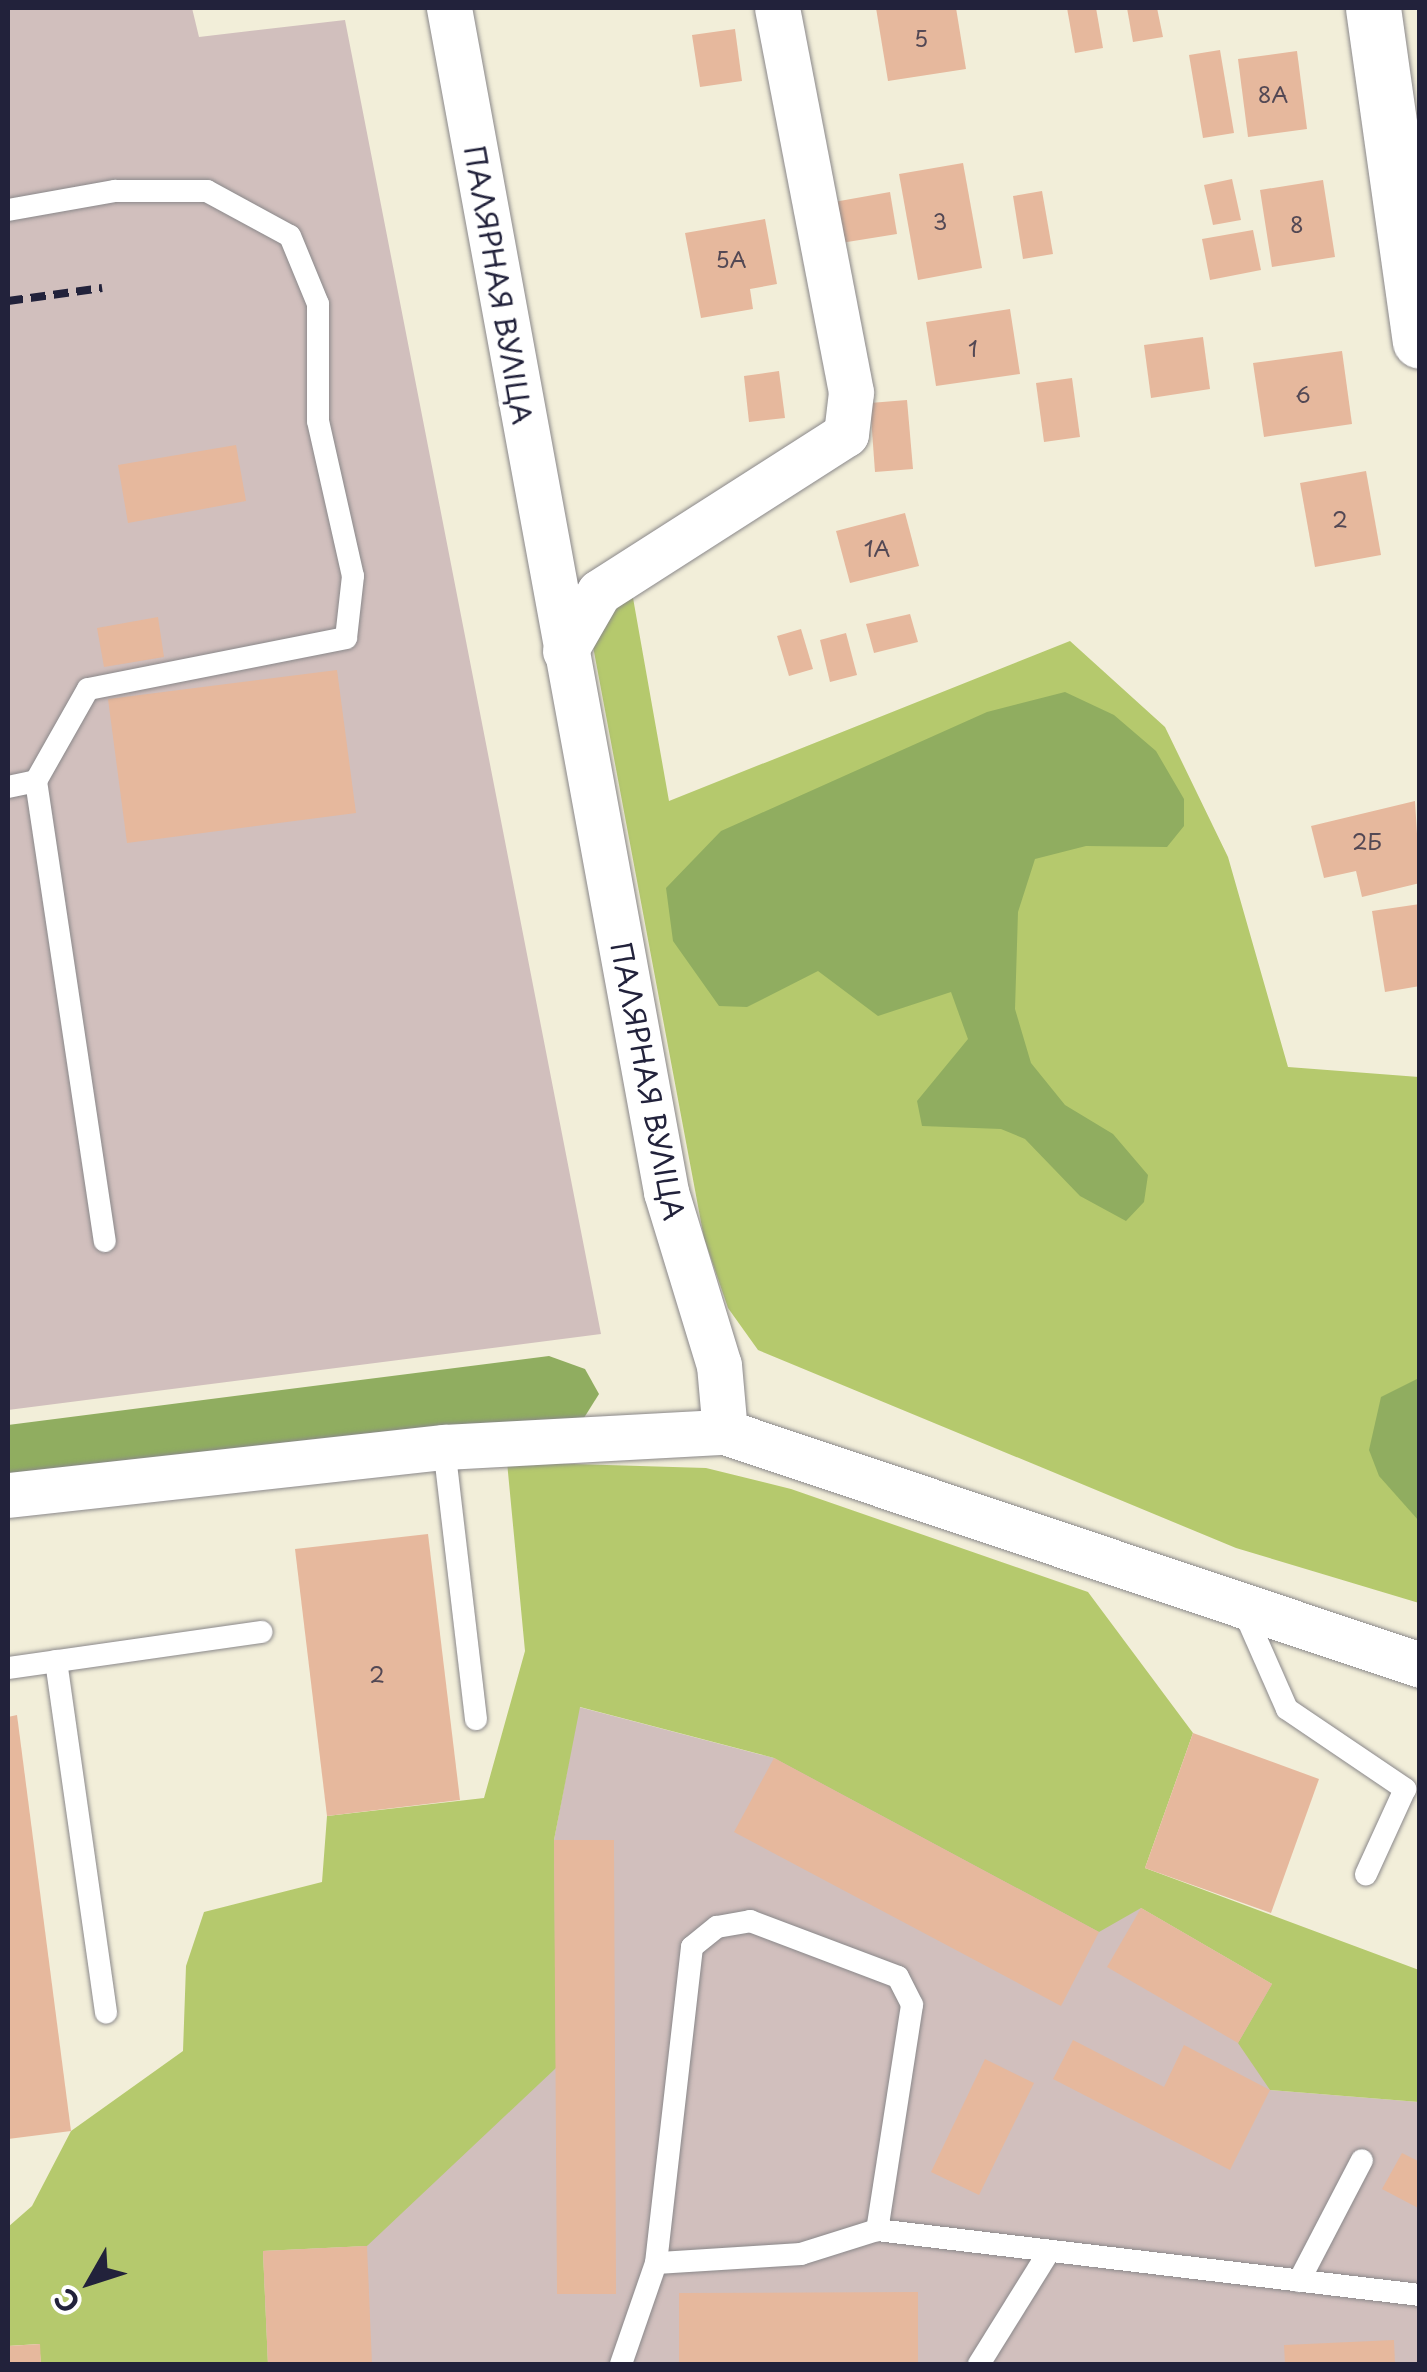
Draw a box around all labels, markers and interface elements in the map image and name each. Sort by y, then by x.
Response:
house number: 5 [914,25,928,51]
house number: 8А [1258,81,1288,107]
street label: ПАЛЯРНАЯ ВУЛІЦА [458,142,540,428]
house number: 3 [933,208,947,234]
house number: 8 [1290,211,1304,237]
house number: 5А [716,246,746,272]
house number: 1 [968,335,978,361]
house number: 6 [1295,381,1311,407]
house number: 2 [1332,506,1348,532]
house number: 1А [864,535,890,561]
house number: 2Б [1352,828,1382,854]
street label: ПАЛЯРНАЯ ВУЛІЦА [604,939,692,1223]
house number: 2 [369,1661,385,1687]
north arrow [40,2232,140,2332]
text: С [43,2279,90,2323]

